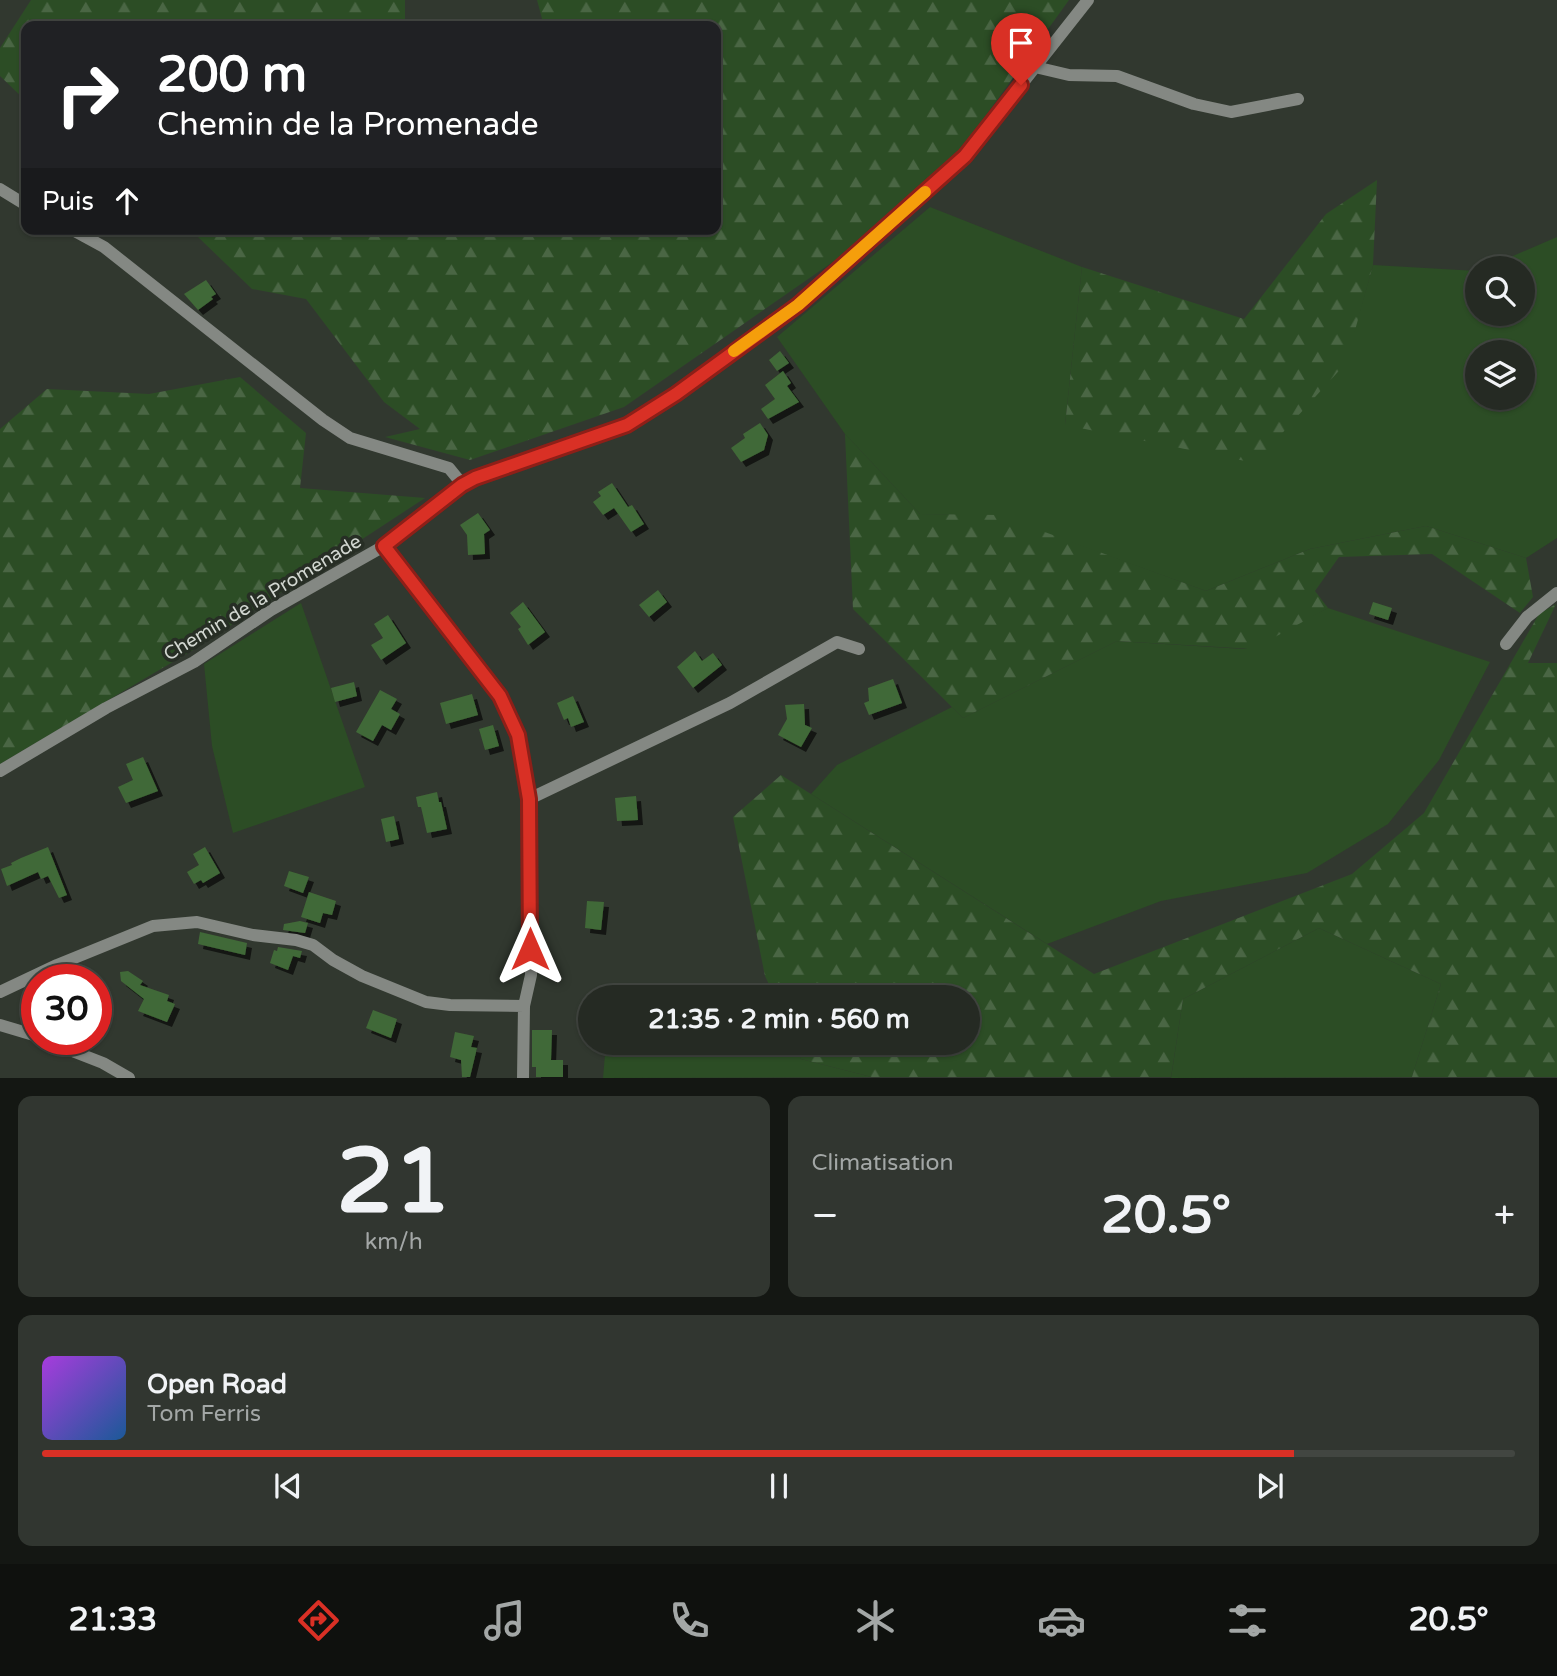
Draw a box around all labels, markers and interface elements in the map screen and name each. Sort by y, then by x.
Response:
pin [991,13,1051,85]
icon: arrive [1002,24,1040,62]
text: 200 m [157,46,307,105]
icon: right [42,49,133,140]
text: Chemin de la Promenade [157,106,539,144]
icon: ahead [108,182,146,220]
text: Puis [42,186,94,217]
map controls [1465,256,1535,410]
button: search [1465,256,1535,326]
button: layers [1465,340,1535,410]
street label: Chemin de la Promenade [160,530,365,666]
position arrow [493,912,567,986]
speed limit sign: 30 [21,964,112,1055]
text: 21:35 · 2 min · 560 m [648,1004,910,1035]
text: 21 [337,1127,451,1237]
text: Climatisation [812,1149,953,1177]
text: 20.5° [1101,1184,1231,1247]
text: − [812,1193,839,1239]
text: + [1494,1193,1515,1239]
text: km/h [365,1228,423,1256]
text: Open Road [147,1369,287,1400]
text: Tom Ferris [147,1400,261,1428]
icon: previous [269,1467,307,1505]
icon: pause [760,1467,798,1505]
icon: next [1251,1467,1289,1505]
icon: directions [294,1596,343,1645]
icon: music [480,1596,529,1645]
icon: phone [665,1596,714,1645]
icon: climate [851,1596,900,1645]
icon: car [1037,1596,1086,1645]
icon: filters [1223,1596,1272,1645]
text: 21:33 [68,1601,157,1639]
text: 20.5° [1408,1601,1489,1639]

